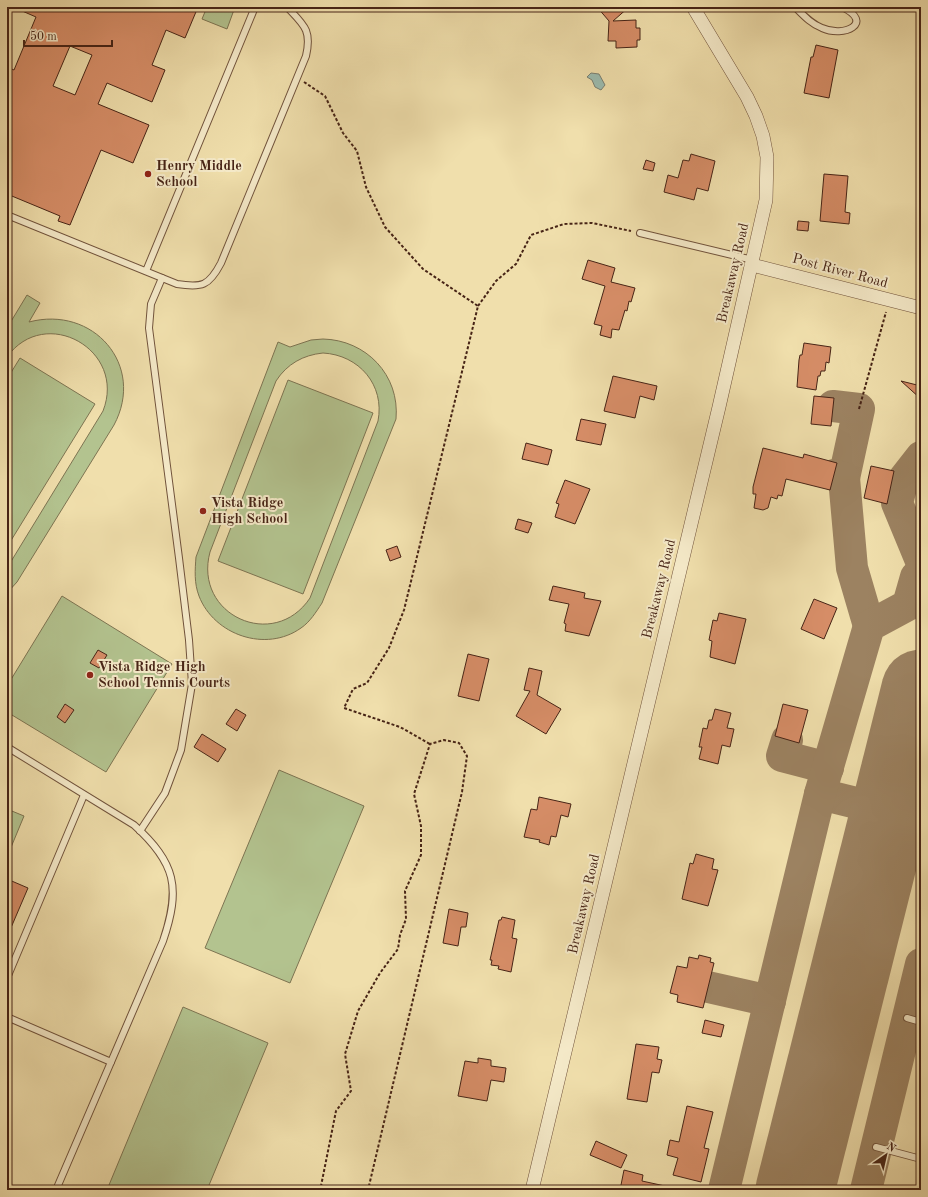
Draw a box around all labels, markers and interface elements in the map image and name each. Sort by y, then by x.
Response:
scale bar [24,22,112,48]
text: 50 m [30,30,57,43]
place label: Henry Middle School [156,159,242,189]
marker: Henry Middle School [143,169,153,179]
street label: Breakaway Road [715,222,751,324]
street label: Post River Road [791,251,889,291]
place label: Vista Ridge High School [211,496,288,526]
marker: Vista Ridge High School [198,506,208,516]
street label: Breakaway Road [640,538,678,640]
place label: Vista Ridge High School Tennis Courts [98,660,230,690]
marker: Vista Ridge High School Tennis Courts [85,670,95,680]
street label: Breakaway Road [566,853,602,955]
north arrow [866,1135,906,1175]
text: N [884,1141,898,1155]

